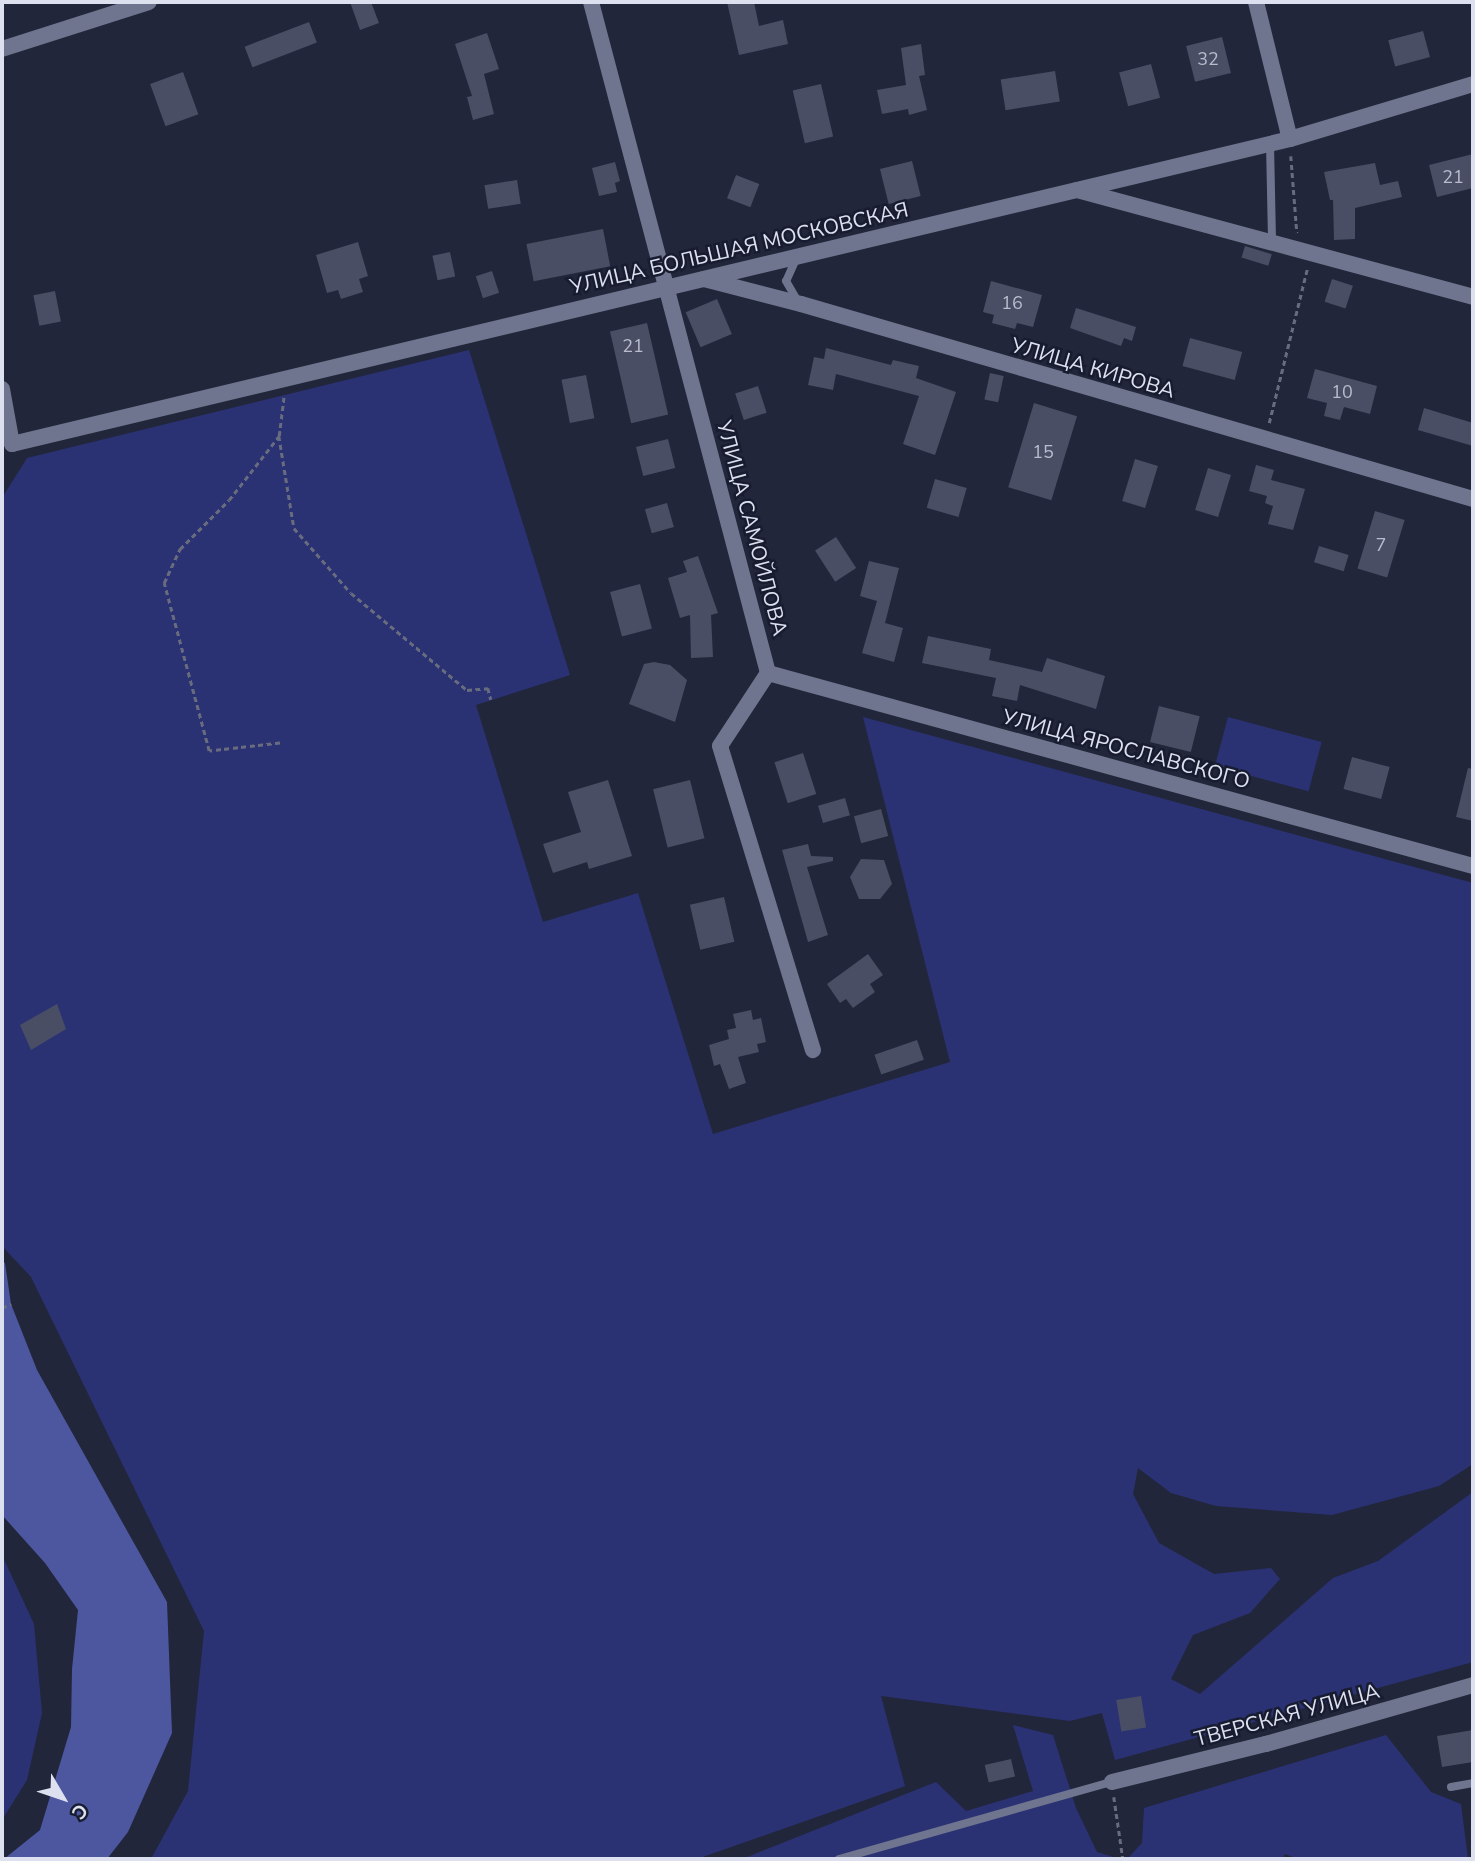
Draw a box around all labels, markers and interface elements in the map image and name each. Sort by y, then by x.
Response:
house number: 32 [1197,48,1219,70]
house number: 21 [1442,166,1464,188]
street label: УЛИЦА БОЛЬШАЯ МОСКОВСКАЯ [567,197,911,299]
house number: 16 [1001,292,1023,314]
street label: УЛИЦА КИРОВА [1008,333,1178,403]
house number: 21 [622,335,644,357]
house number: 10 [1331,381,1353,403]
street label: УЛИЦА САМОЙЛОВА [711,418,793,638]
house number: 15 [1032,441,1054,463]
house number: 7 [1376,534,1386,556]
street label: УЛИЦА ЯРОСЛАВСКОГО [999,704,1253,794]
street label: ТВЕРСКАЯ УЛИЦА [1192,1678,1382,1752]
north arrow [28,1763,98,1833]
text: С [65,1798,93,1824]

